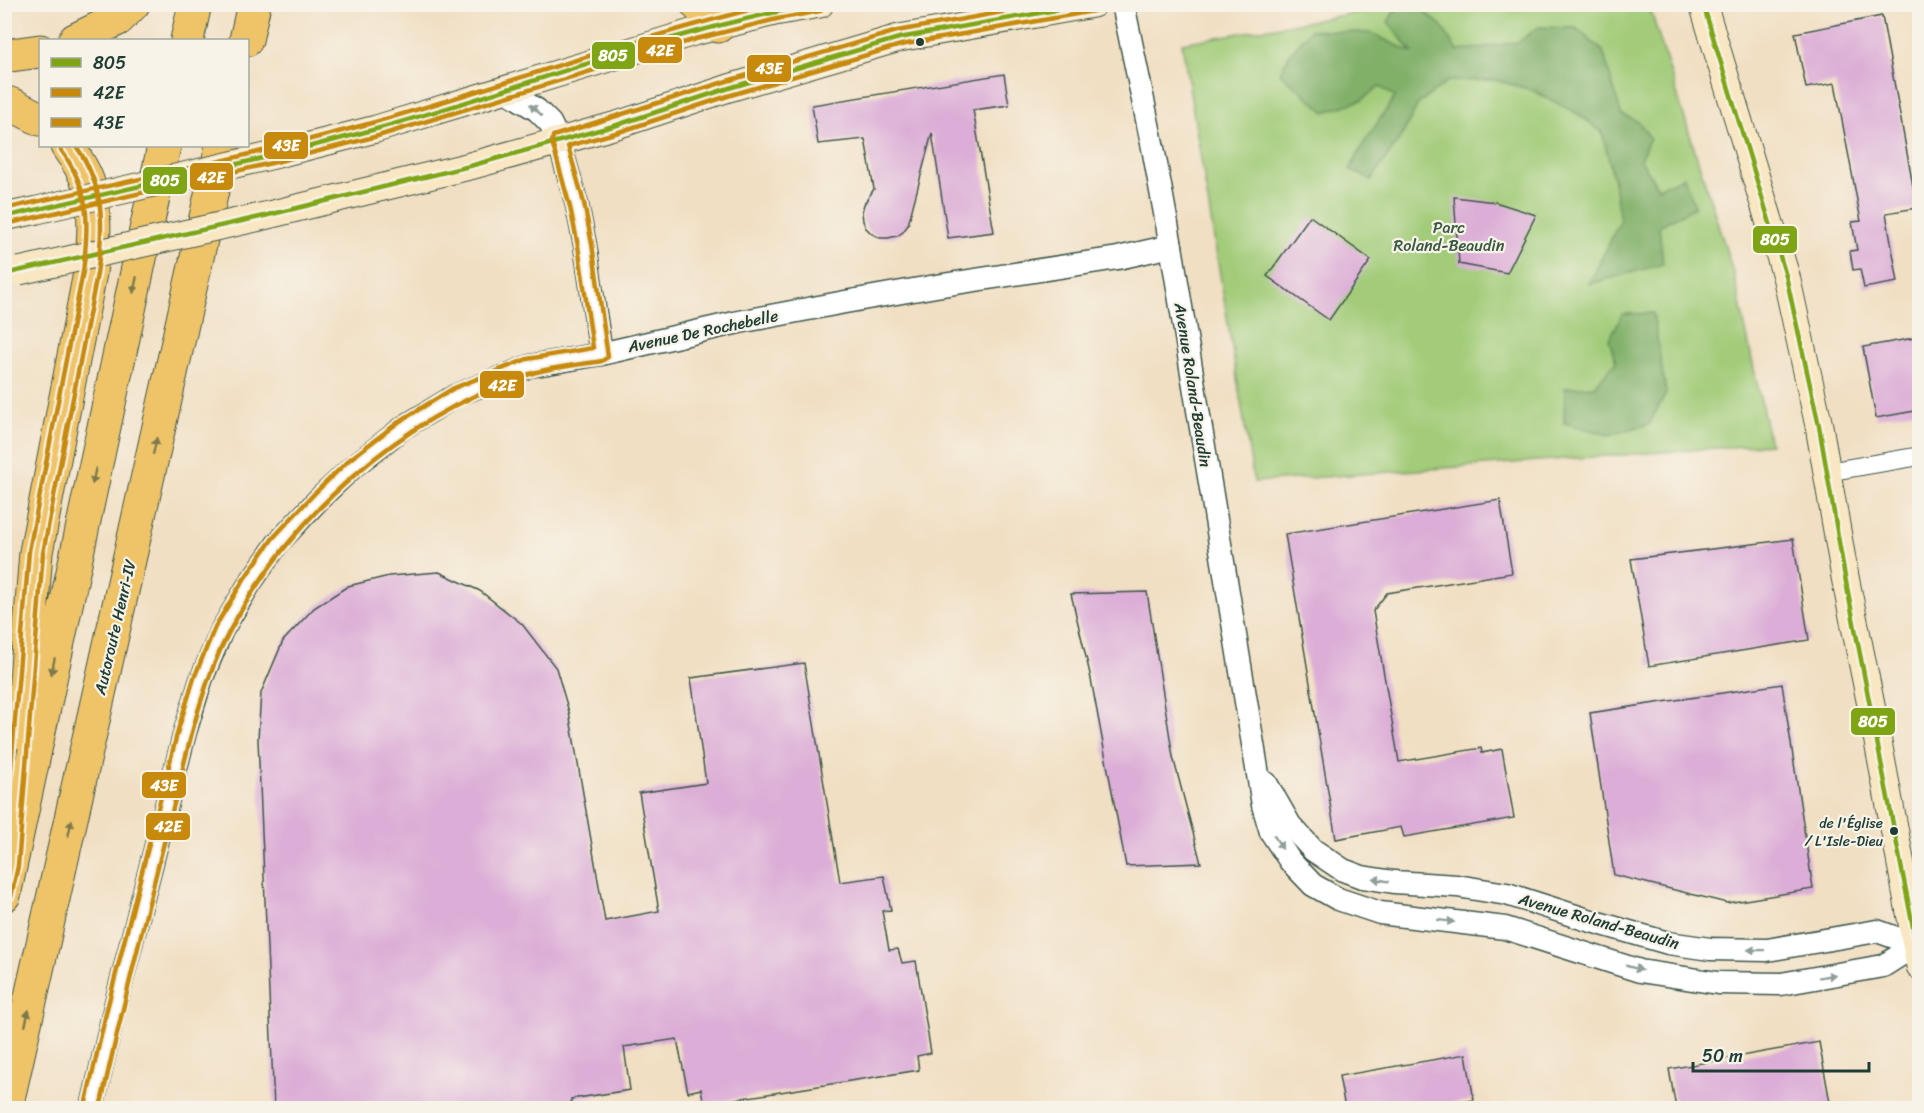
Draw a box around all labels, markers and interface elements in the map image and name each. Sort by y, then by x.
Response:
line badge: 42E [637,36,683,64]
text: 42E [645,36,675,65]
unlabelled marker [914,36,926,48]
legend [39,39,249,147]
line badge: 805 [591,41,636,70]
text: 805 [597,41,628,70]
text: 805 [93,47,126,79]
line badge: 43E [746,54,792,83]
text: 43E [754,54,784,83]
text: 42E [93,77,126,109]
one-way arrow [529,104,544,117]
text: 43E [93,107,125,139]
line badge: 43E [263,131,309,160]
text: 43E [271,131,301,160]
line badge: 42E [189,162,234,191]
text: 42E [196,163,226,192]
line badge: 805 [142,166,188,195]
text: 805 [149,166,180,195]
park label: Parc Roland-Beaudin [1394,213,1505,260]
line badge: 805 [1752,225,1798,254]
text: 805 [1759,225,1790,254]
one-way arrow [130,276,139,295]
street label: Avenue Roland-Beaudin [1166,300,1220,470]
street label: Avenue De Rochebelle [624,301,781,361]
line badge: 42E [479,370,525,399]
text: 42E [487,371,517,400]
one-way arrow [151,437,161,455]
one-way arrow [89,466,98,485]
street label: Autoroute Henri-IV [85,556,145,698]
one-way arrow [48,657,58,676]
line badge: 805 [1850,707,1896,736]
text: 805 [1857,707,1888,736]
line badge: 43E [141,771,187,799]
text: 43E [149,771,179,800]
place label: de l'Église / L'Isle-Dieu [1805,811,1883,854]
line badge: 42E [145,812,191,841]
text: 42E [153,812,183,841]
one-way arrow [65,819,75,837]
marker: de l'Église / L'Isle-Dieu [1888,825,1900,837]
one-way arrow [1272,834,1283,850]
one-way arrow [1371,875,1390,884]
street label: Avenue Roland-Beaudin [1514,884,1683,958]
one-way arrow [1436,916,1455,925]
one-way arrow [1747,945,1766,955]
one-way arrow [1625,964,1643,973]
one-way arrow [1818,971,1837,980]
one-way arrow [22,1009,32,1028]
scale bar [1693,1035,1868,1073]
text: 50 m [1702,1040,1743,1072]

